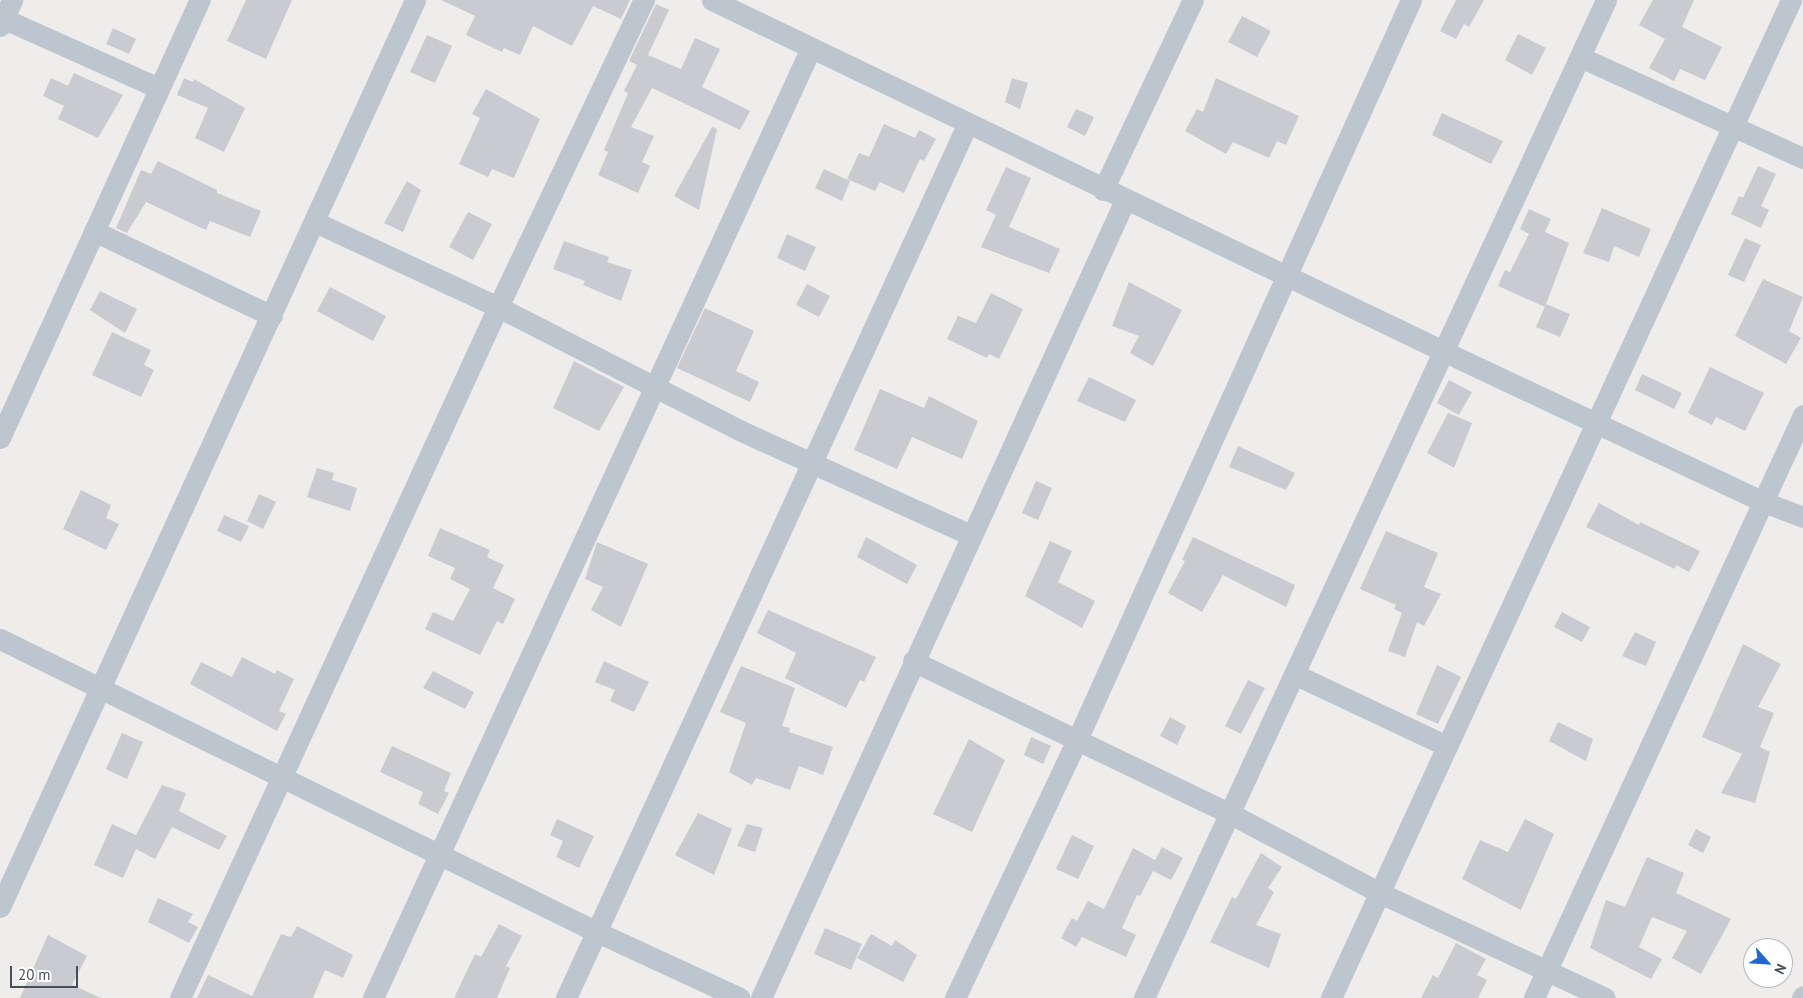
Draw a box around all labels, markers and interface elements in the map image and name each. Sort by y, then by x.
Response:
north arrow [1743,938,1793,988]
scale bar [12,956,80,988]
text: N [1770,961,1791,977]
text: 20 m [18,965,51,984]

